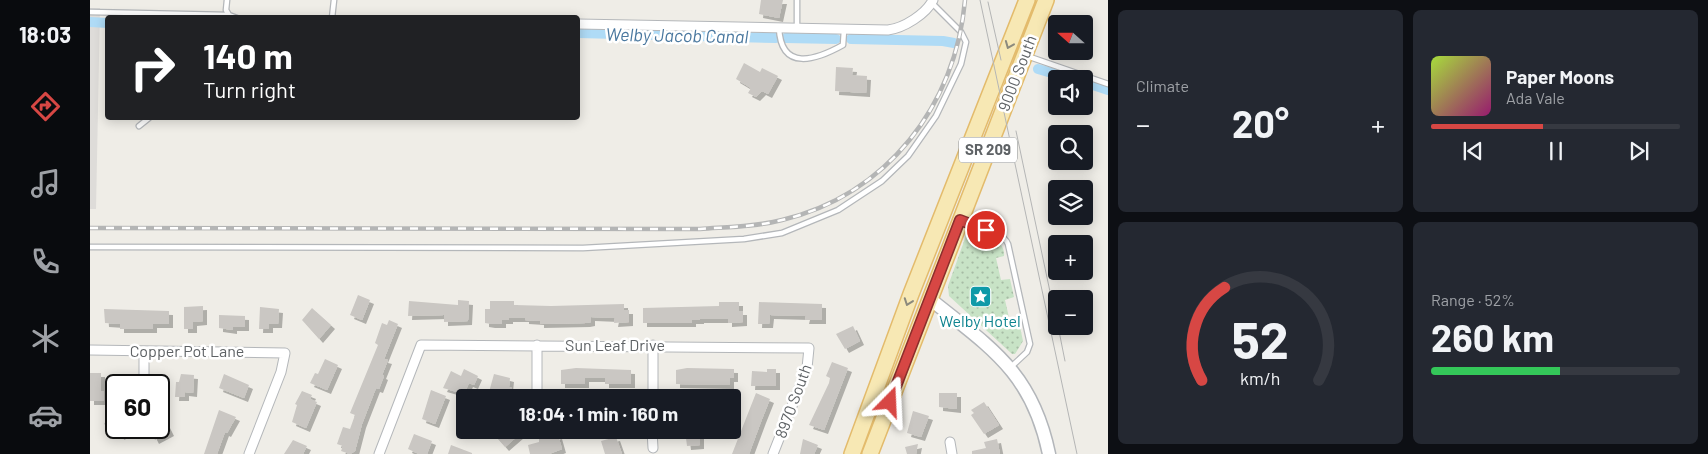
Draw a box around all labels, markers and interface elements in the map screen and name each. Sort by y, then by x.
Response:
north arrow [1048,15,1092,60]
map controls [1048,15,1093,335]
text: 18:03 [19,21,71,47]
water label: Welby Jacob Canal [605,23,749,47]
street label: 9000 South [993,32,1040,113]
text: 140 m [203,34,293,76]
icon: right [120,35,185,100]
one-way arrow [1005,40,1015,49]
text: Paper Moons [1506,65,1614,88]
button: sound [1048,70,1093,115]
text: Turn right [203,76,296,102]
text: Climate [1136,76,1189,95]
text: Ada Vale [1506,88,1565,107]
icon: directions [28,89,63,124]
text: 20° [1232,100,1289,146]
text: − [1136,107,1150,141]
text: + [1371,107,1385,141]
button: search [1048,125,1093,170]
icon: previous [1459,137,1487,165]
icon: pause [1542,137,1570,165]
icon: next [1625,137,1653,165]
road number: SR 209 [959,138,1017,162]
icon: music [28,166,63,201]
button: layers [1048,180,1093,225]
pin [965,209,1007,251]
icon: arrive [972,216,1000,244]
button: + [1048,235,1093,280]
icon: phone [28,244,63,279]
place icon: Welby Hotel [968,285,992,309]
button: − [1048,290,1093,335]
text: Range · 52% [1431,290,1515,309]
one-way arrow [904,297,915,306]
text: 52 [1232,307,1289,369]
place label: Welby Hotel [939,311,1021,330]
text: 260 km [1431,314,1554,360]
icon: climate [28,321,63,356]
street label: Sun Leaf Drive [565,335,665,354]
street label: Copper Pot Lane [130,341,244,360]
street label: 8970 South [770,361,815,441]
text: km/h [1240,367,1281,389]
speed limit sign: 60 [105,374,170,439]
position arrow [863,375,915,427]
icon: car [28,398,63,433]
text: 18:04 · 1 min · 160 m [519,402,678,425]

